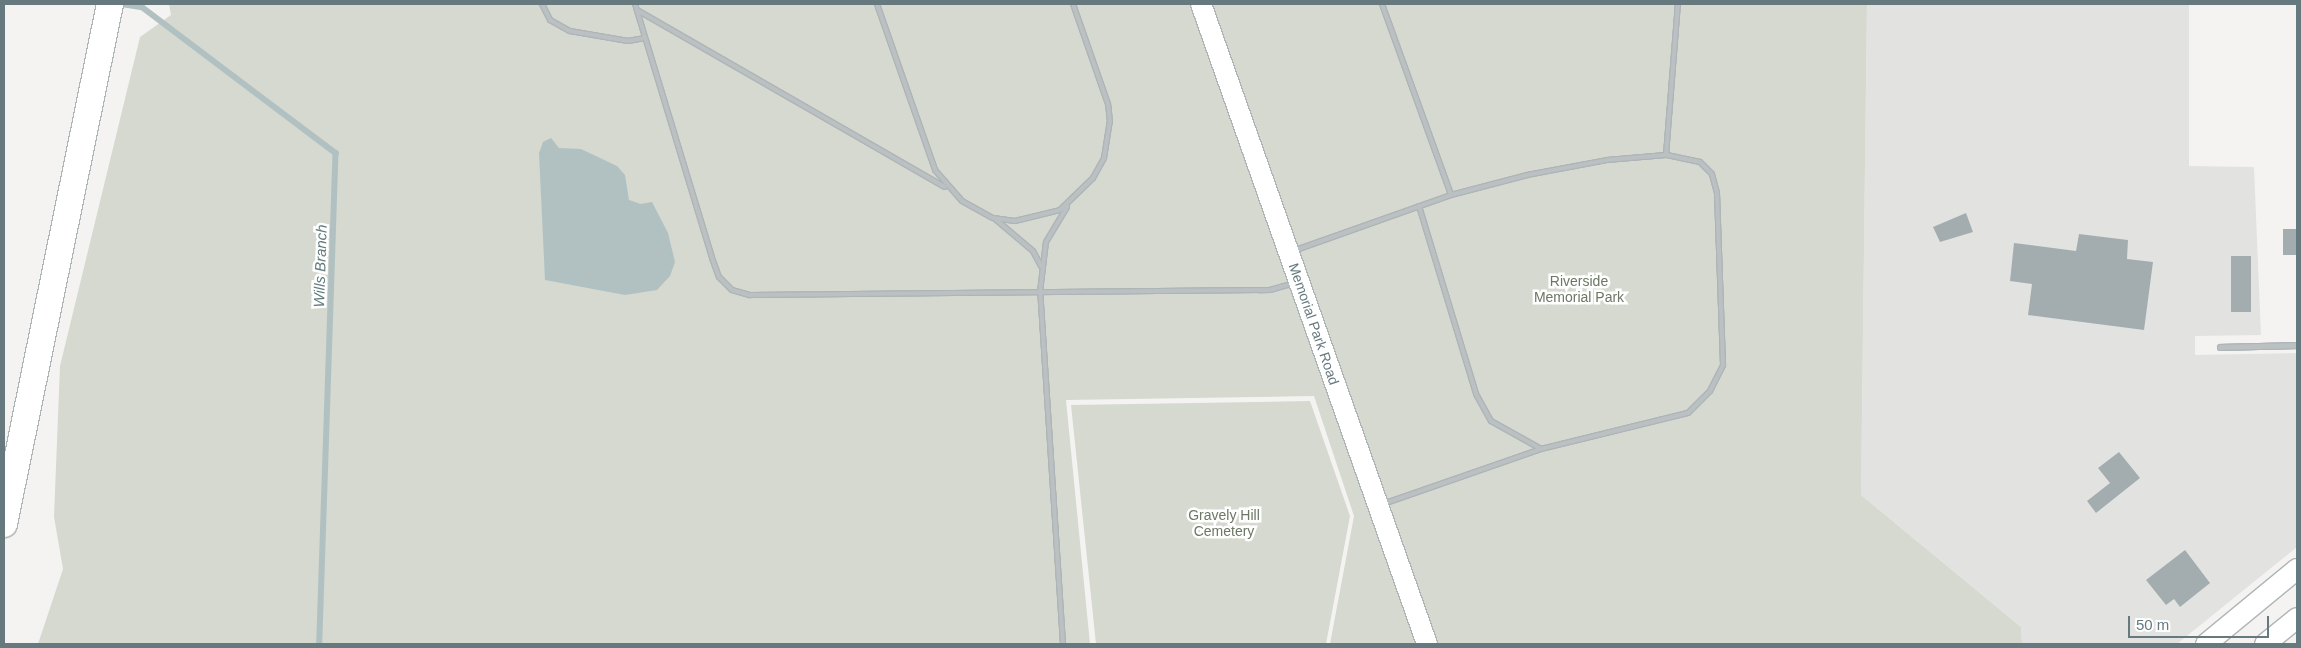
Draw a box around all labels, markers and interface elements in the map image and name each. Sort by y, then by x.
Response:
water label: Wills Branch [310,224,330,308]
street label: Memorial Park Road [1285,261,1343,387]
park label: Riverside Memorial Park [1534,273,1624,306]
park label: Gravely Hill Cemetery [1188,507,1260,540]
scale bar [2131,606,2272,638]
text: 50 m [2136,616,2169,633]

